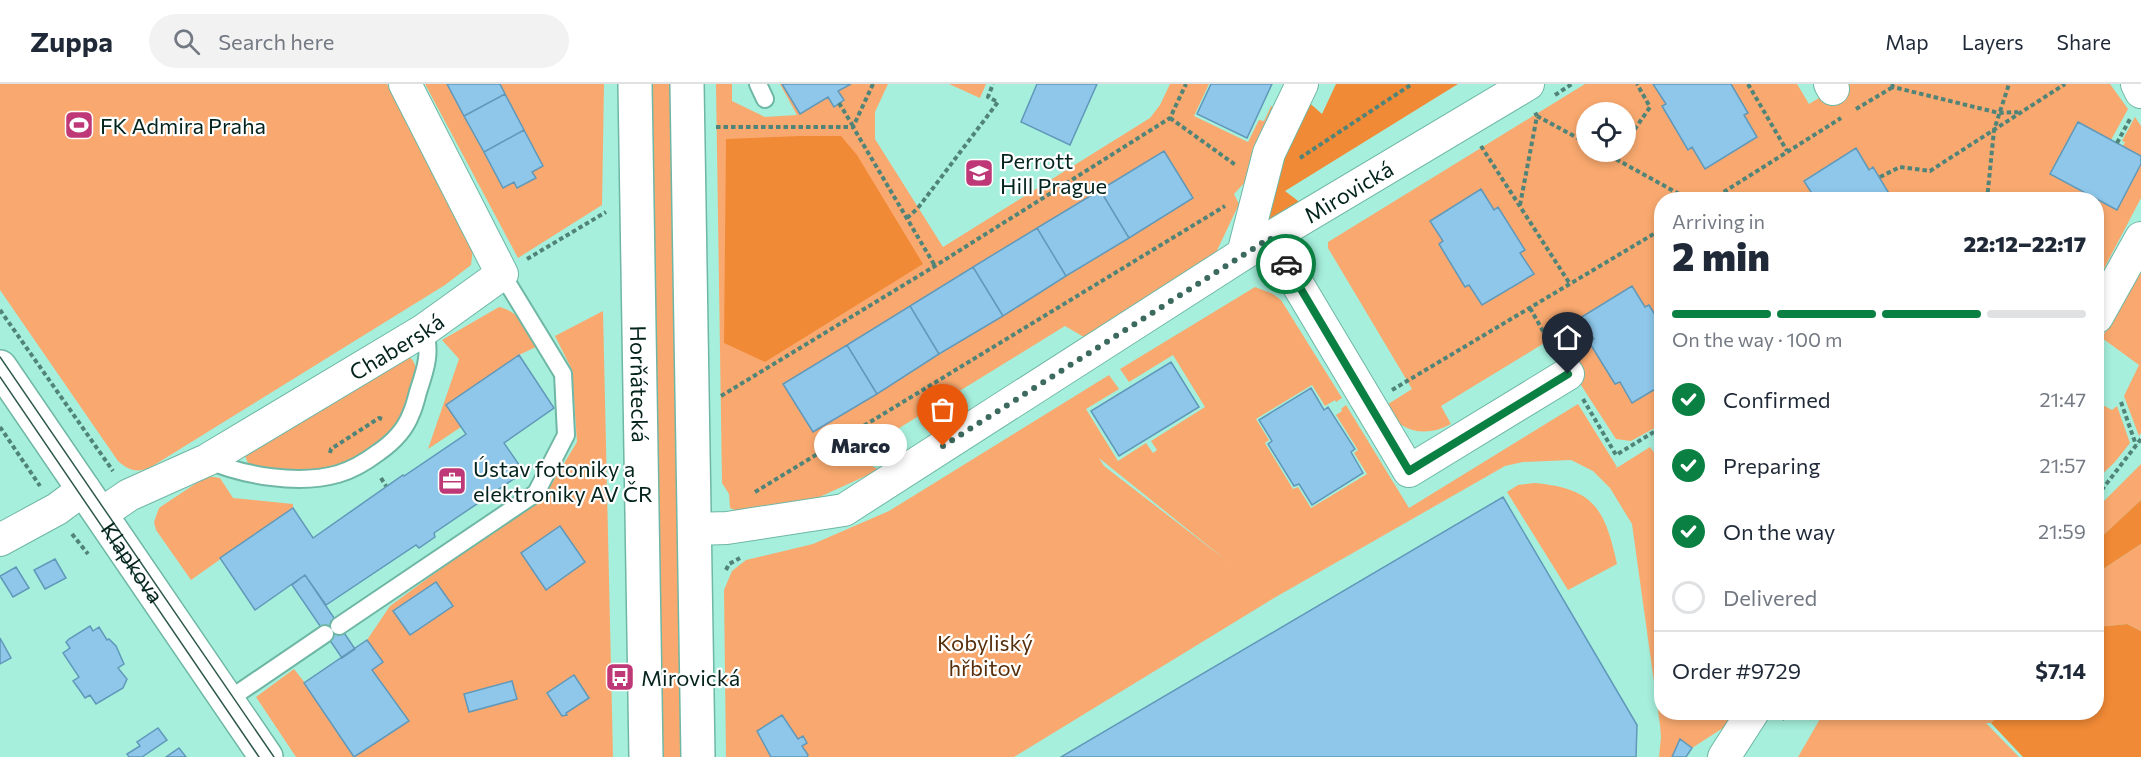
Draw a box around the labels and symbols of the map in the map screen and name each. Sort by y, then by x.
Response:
sports icon: FK Admira Praha [63,109,95,141]
place label: FK Admira Praha [100,112,266,139]
place label: Perrott Hill Prague [1000,147,1107,199]
street label: Mirovická [1299,154,1398,228]
school or university icon: Perrott Hill Prague [963,157,995,189]
courier [1256,234,1316,294]
street label: Chaberská [344,307,449,385]
pin [1542,312,1593,374]
street label: Horňátecká [625,325,654,443]
pin [917,384,968,446]
callout: Marco [814,425,907,467]
place label: Ústav fotoniky a elektroniky AV ČR [473,455,653,507]
office icon: Ústav fotoniky a elektroniky AV ČR [436,465,468,497]
street label: Klapkova [96,516,170,607]
park label: Kobyliský hřbitov [937,629,1033,681]
bus stop icon: Mirovická [604,661,636,693]
place label: Mirovická [641,664,740,691]

